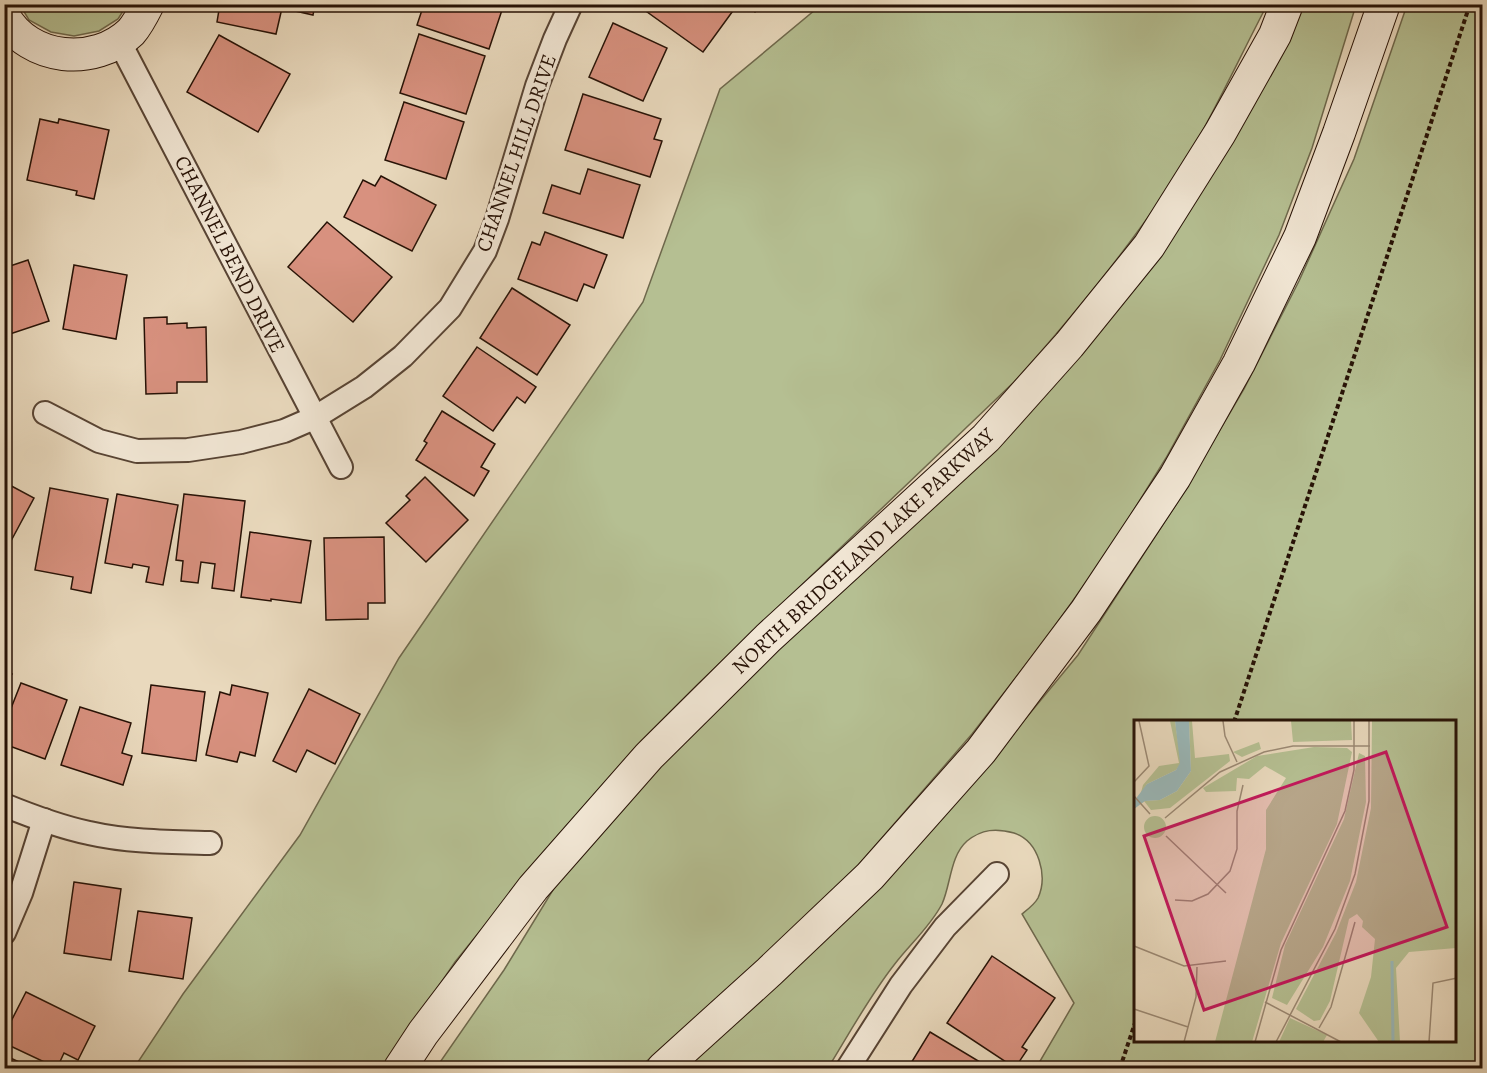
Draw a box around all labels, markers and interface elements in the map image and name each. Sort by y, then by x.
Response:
street label: CHANNEL HILL DRIVE [469,50,563,256]
street label: CHANNEL BEND DRIVE [168,151,292,357]
street label: NORTH BRIDGELAND LAKE PARKWAY [726,421,1001,680]
inset map [1134,720,1457,1043]

